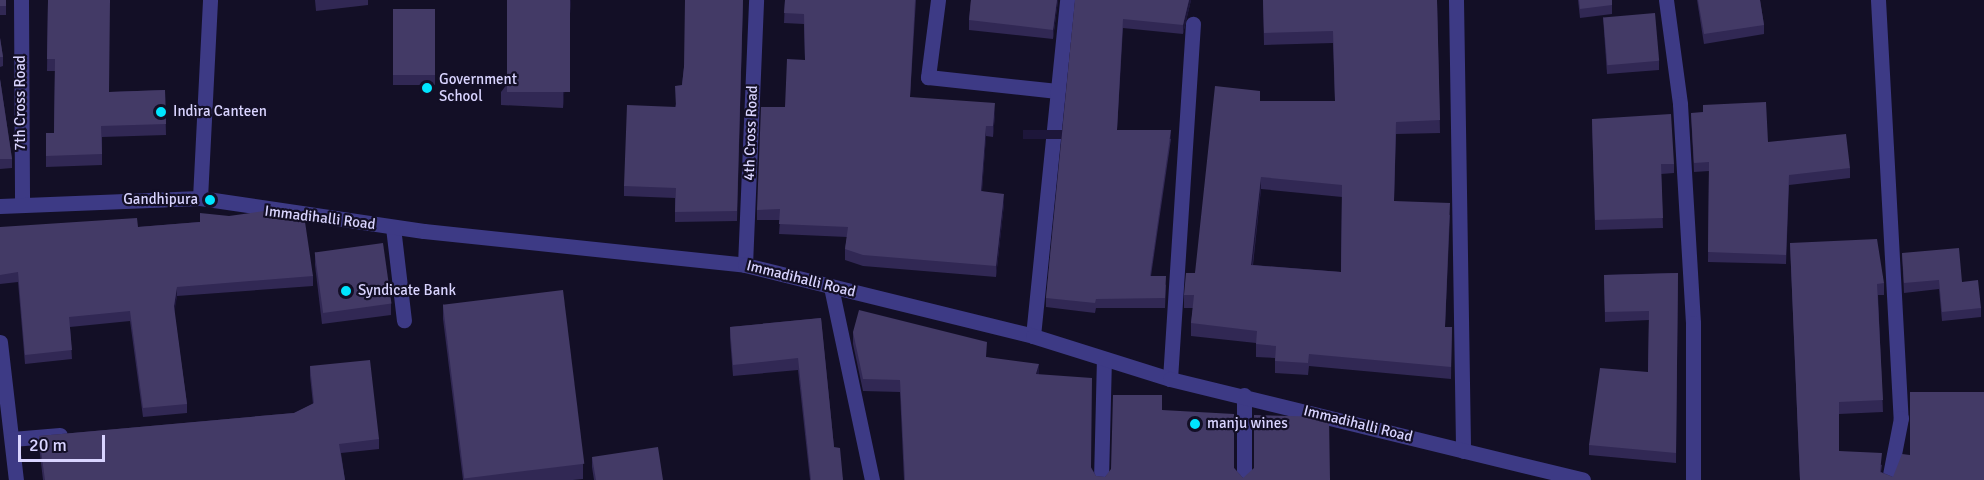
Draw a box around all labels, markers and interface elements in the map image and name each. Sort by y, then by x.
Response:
street label: 7th Cross Road [12,55,30,151]
place label: Government School [439,70,517,105]
marker: Government School [420,81,434,95]
street label: 4th Cross Road [740,85,762,181]
place label: Indira Canteen [173,103,267,121]
marker: Indira Canteen [154,105,168,119]
place label: Gandhipura [123,191,198,209]
marker: Gandhipura [203,193,217,207]
street label: Immadihalli Road [264,202,376,234]
street label: Immadihalli Road [745,257,857,301]
place label: Syndicate Bank [358,282,456,300]
marker: Syndicate Bank [339,284,353,298]
street label: Immadihalli Road [1302,402,1414,446]
place label: manju wines [1207,415,1288,433]
marker: manju wines [1188,417,1202,431]
scale bar [21,423,108,461]
text: 20 m [29,434,67,456]

